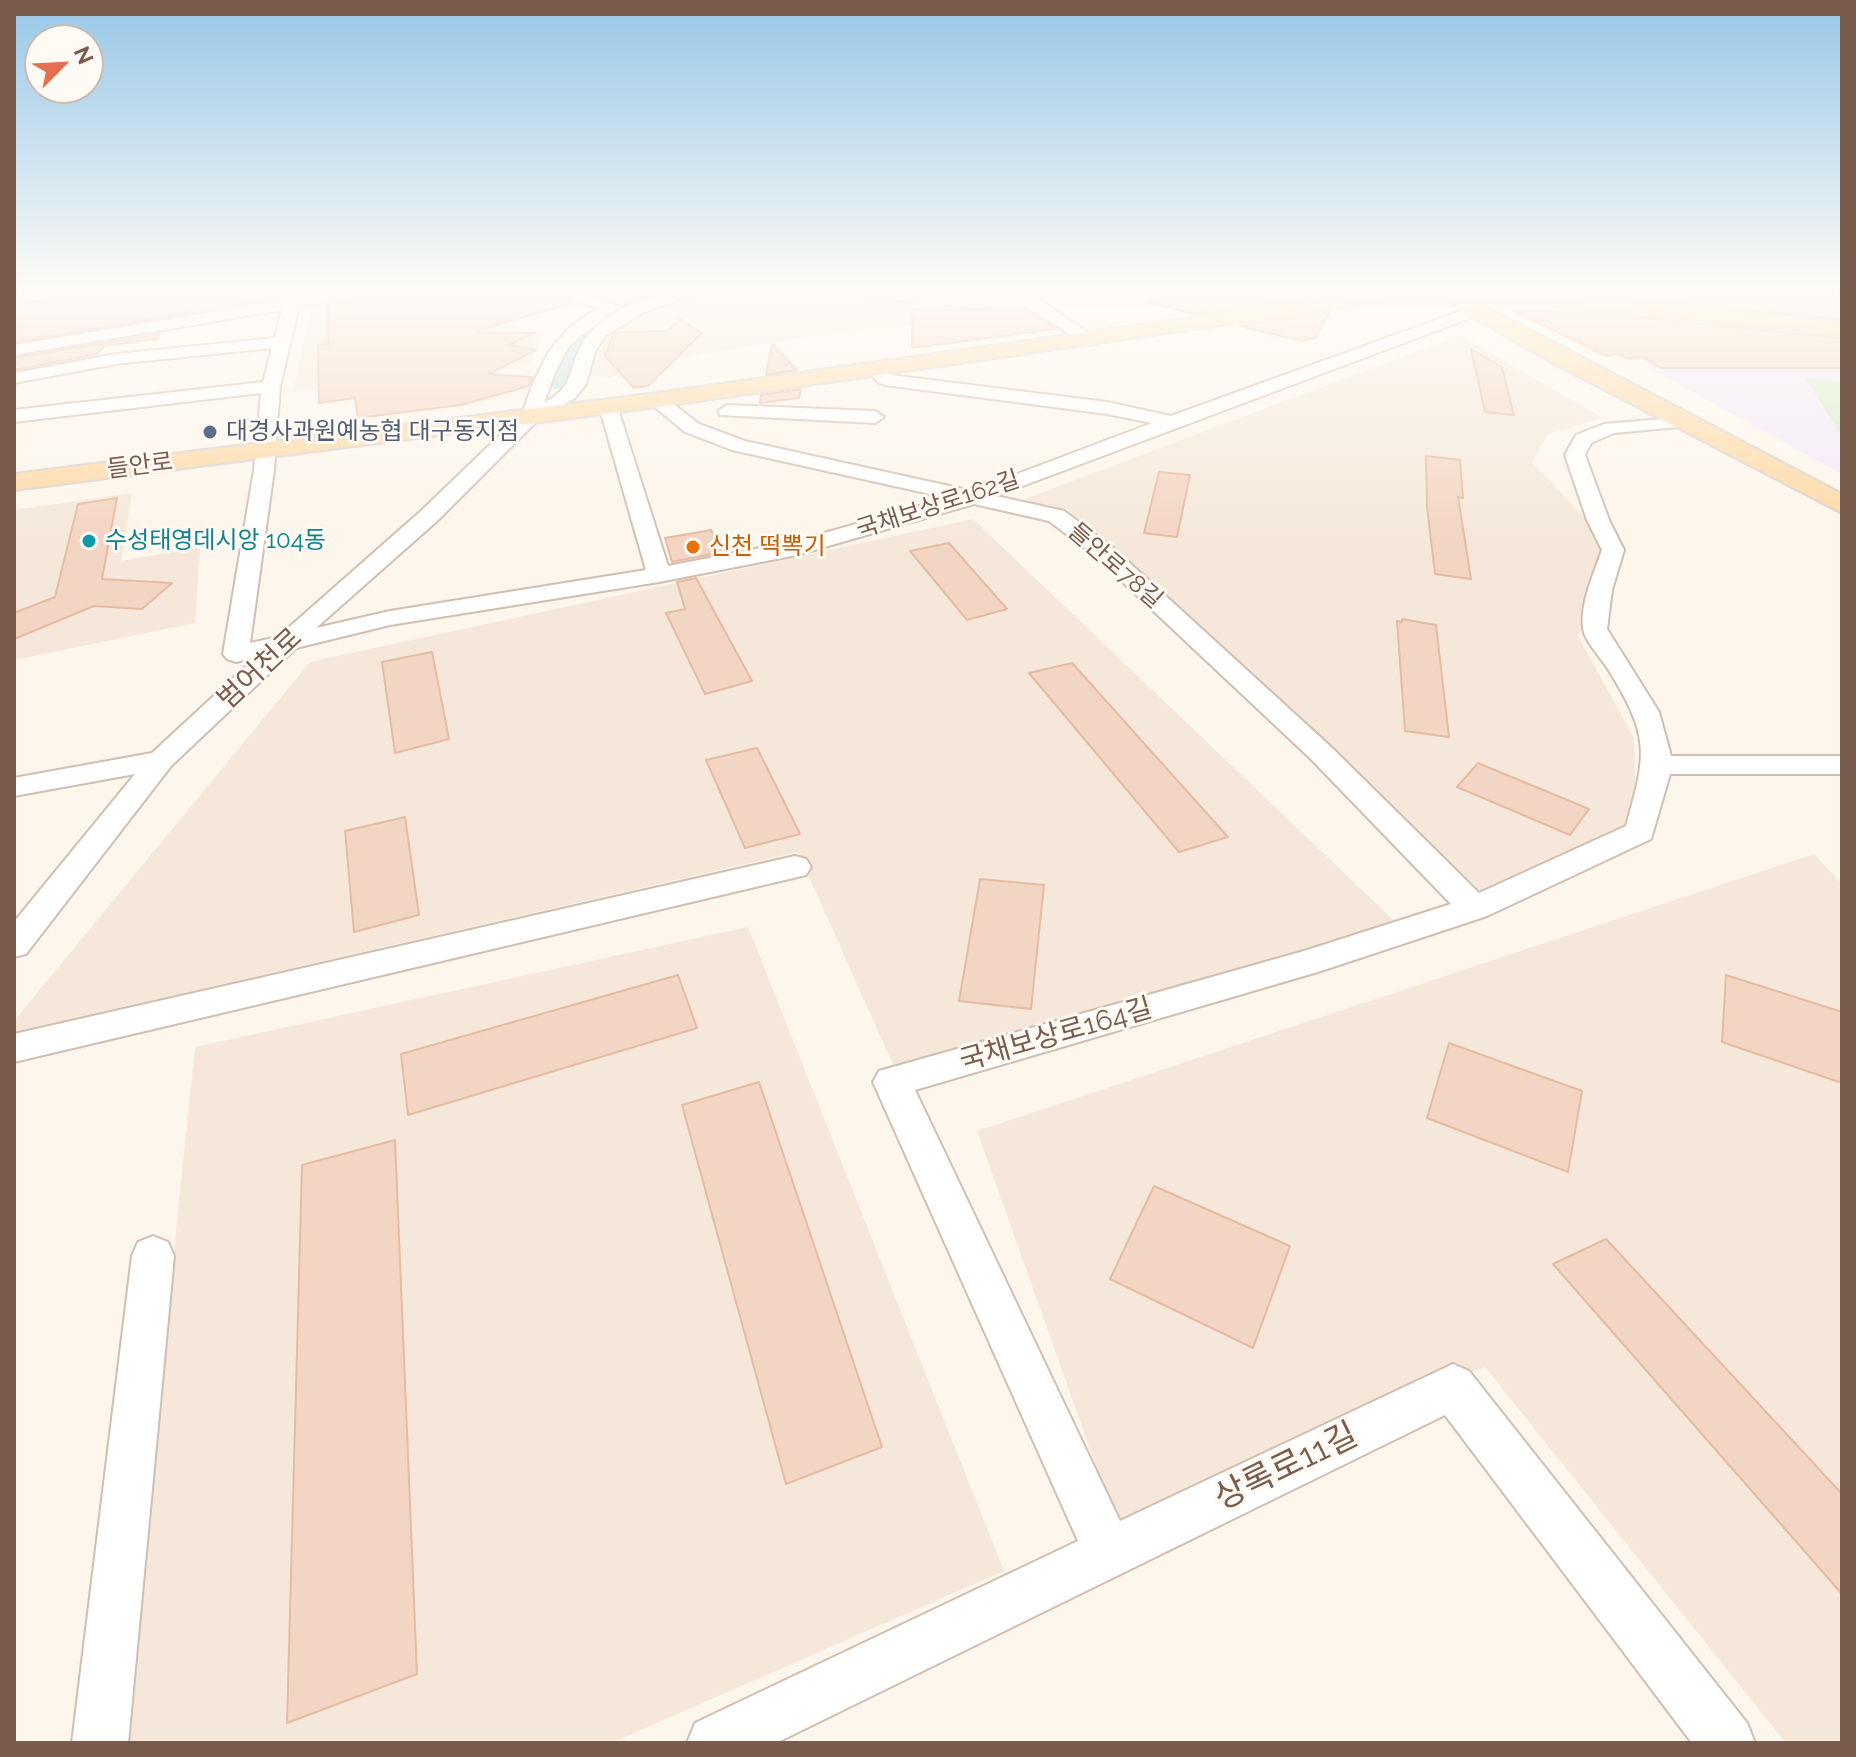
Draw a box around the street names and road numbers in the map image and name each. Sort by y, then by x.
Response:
street label: 들안로 [105,448,175,484]
street label: 국채보상로162길 [853,465,1023,545]
street label: 들안로78길 [1062,517,1168,615]
street label: 범어천로 [211,622,309,716]
street label: 국채보상로164길 [956,991,1156,1079]
street label: 상록로11길 [1208,1415,1364,1519]

